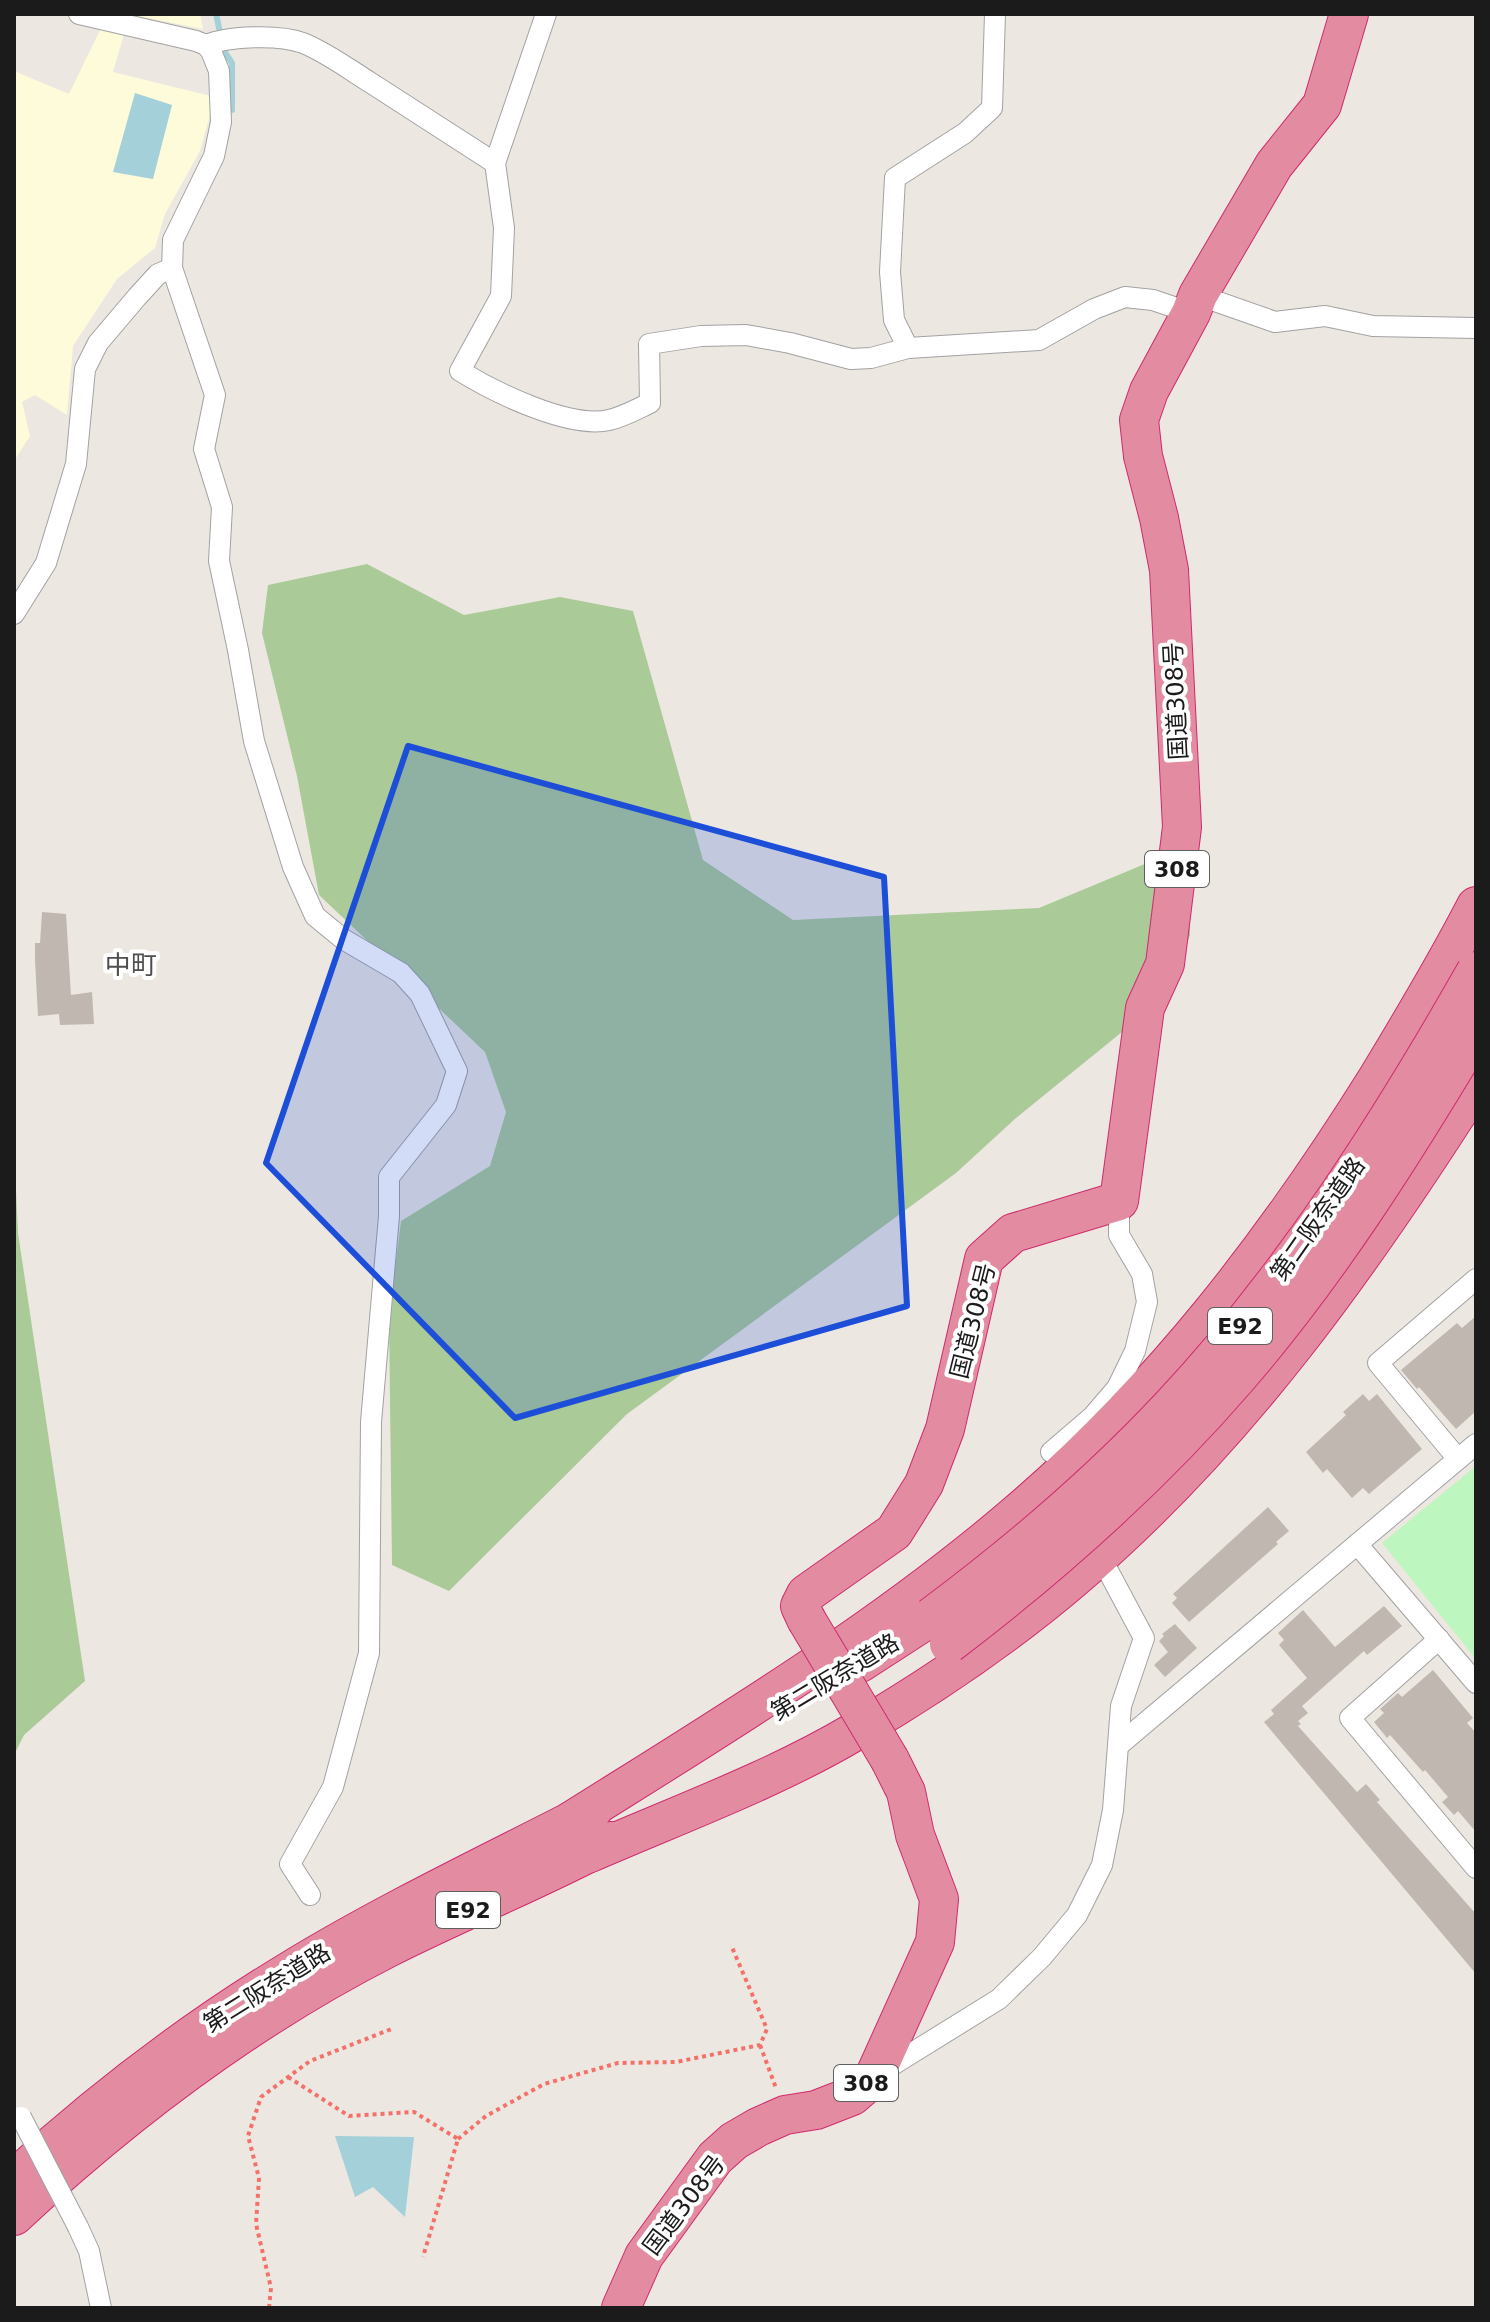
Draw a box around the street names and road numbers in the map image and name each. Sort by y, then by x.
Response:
street label: 国道308号 [1159,641,1193,761]
road number: 308 [1145,851,1209,887]
street label: 第二阪奈道路 [1265,1152,1371,1286]
street label: 国道308号 [945,1260,1001,1382]
road number: E92 [1208,1308,1272,1344]
street label: 第二阪奈道路 [766,1628,904,1726]
road number: E92 [436,1892,500,1928]
street label: 第二阪奈道路 [199,1938,335,2038]
road number: 308 [834,2065,898,2101]
street label: 国道308号 [637,2150,731,2260]

